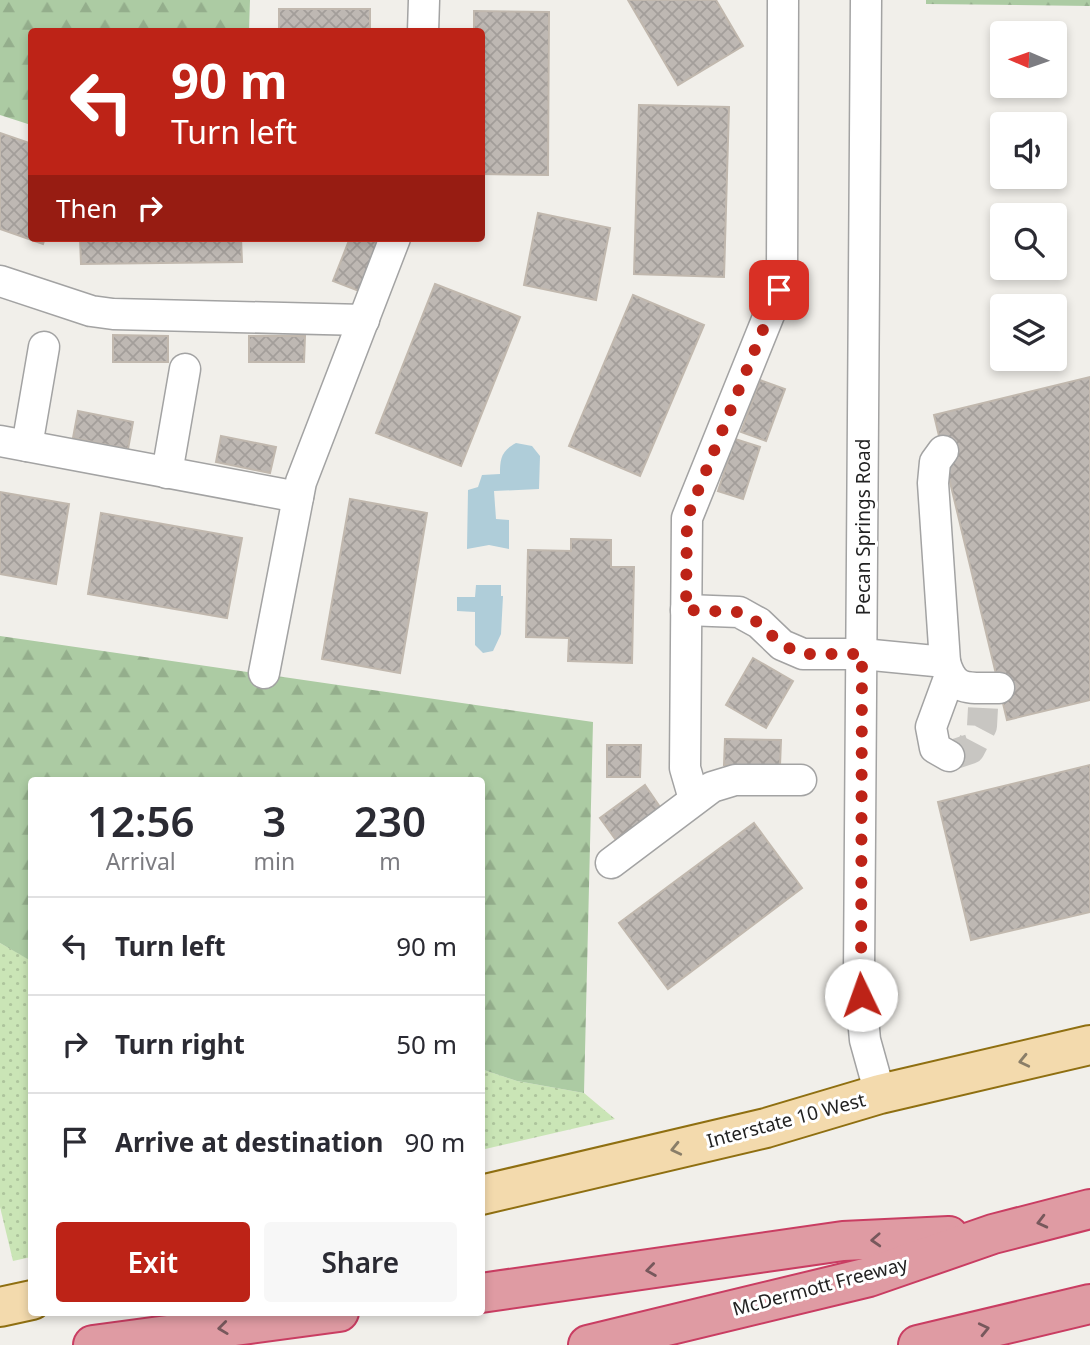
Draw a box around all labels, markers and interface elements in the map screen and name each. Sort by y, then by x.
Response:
north arrow [990,21,1068,98]
map controls [990,21,1067,371]
text: 90 m [171,47,288,113]
icon: left [56,56,147,147]
text: Turn left [171,110,297,153]
button: sound [990,112,1067,189]
icon: right [131,189,169,227]
text: Then [56,190,117,226]
button: search [990,203,1067,280]
pin [749,260,809,320]
icon: arrive [760,271,798,309]
button: layers [990,294,1067,371]
street label: Pecan Springs Road [850,439,876,615]
text: 12:56 [87,792,195,849]
text: 3 [262,792,286,849]
text: 230 [354,792,426,849]
text: Arrival [106,845,176,877]
text: min [253,845,295,877]
text: m [379,845,401,877]
icon: left [56,927,94,965]
text: Turn left [115,928,226,964]
text: 90 m [396,928,457,964]
position arrow [824,958,898,1032]
icon: right [56,1025,94,1063]
text: Turn right [115,1026,245,1062]
text: 50 m [396,1026,457,1062]
one-way arrow [1018,1053,1030,1067]
street label: Interstate 10 West [704,1086,868,1154]
icon: arrive [56,1123,94,1161]
text: Arrive at destination [115,1124,384,1160]
text: 90 m [405,1124,465,1160]
one-way arrow [670,1141,682,1155]
one-way arrow [1036,1214,1048,1228]
button: Exit [56,1222,250,1302]
button: Share [264,1222,457,1302]
one-way arrow [871,1232,882,1247]
street label: McDermott Freeway [730,1250,911,1322]
one-way arrow [645,1262,657,1277]
one-way arrow [217,1321,229,1336]
one-way arrow [978,1323,990,1337]

